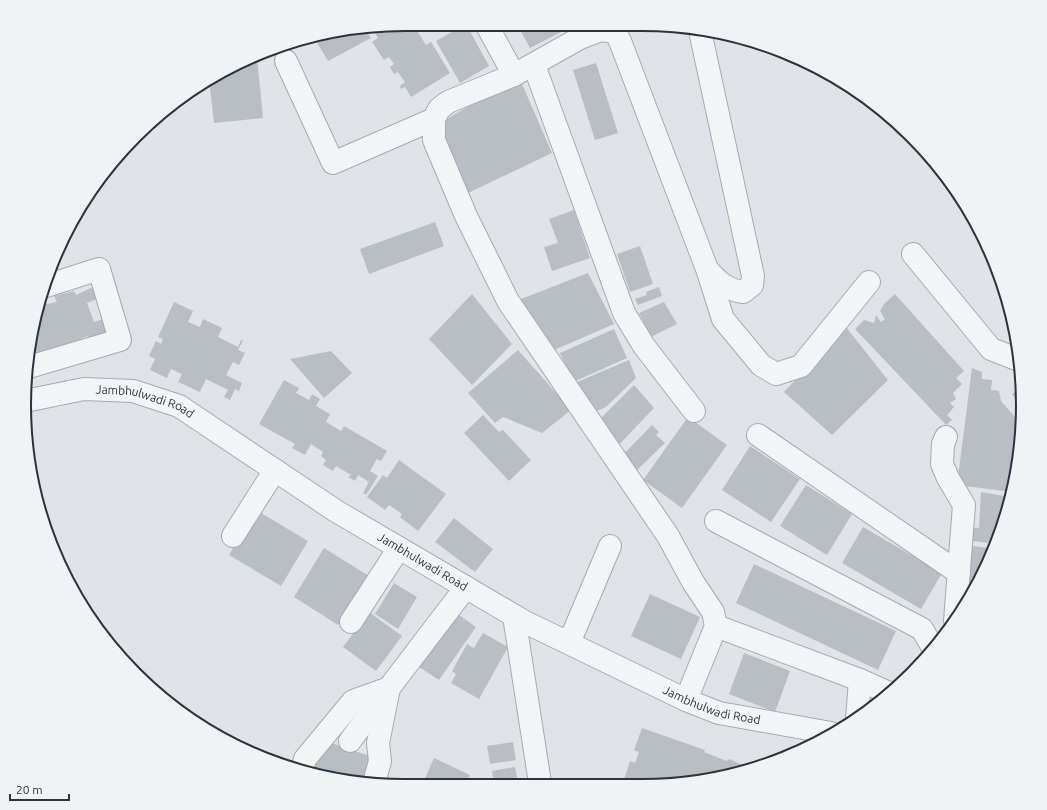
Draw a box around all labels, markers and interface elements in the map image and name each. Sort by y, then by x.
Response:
street label: Jambhulwadi Road [95,382,197,420]
street label: Jambhulwadi Road [376,530,470,593]
street label: Jambhulwadi Road [661,683,762,726]
scale bar [10,776,69,802]
text: 20 m [16,783,43,796]

